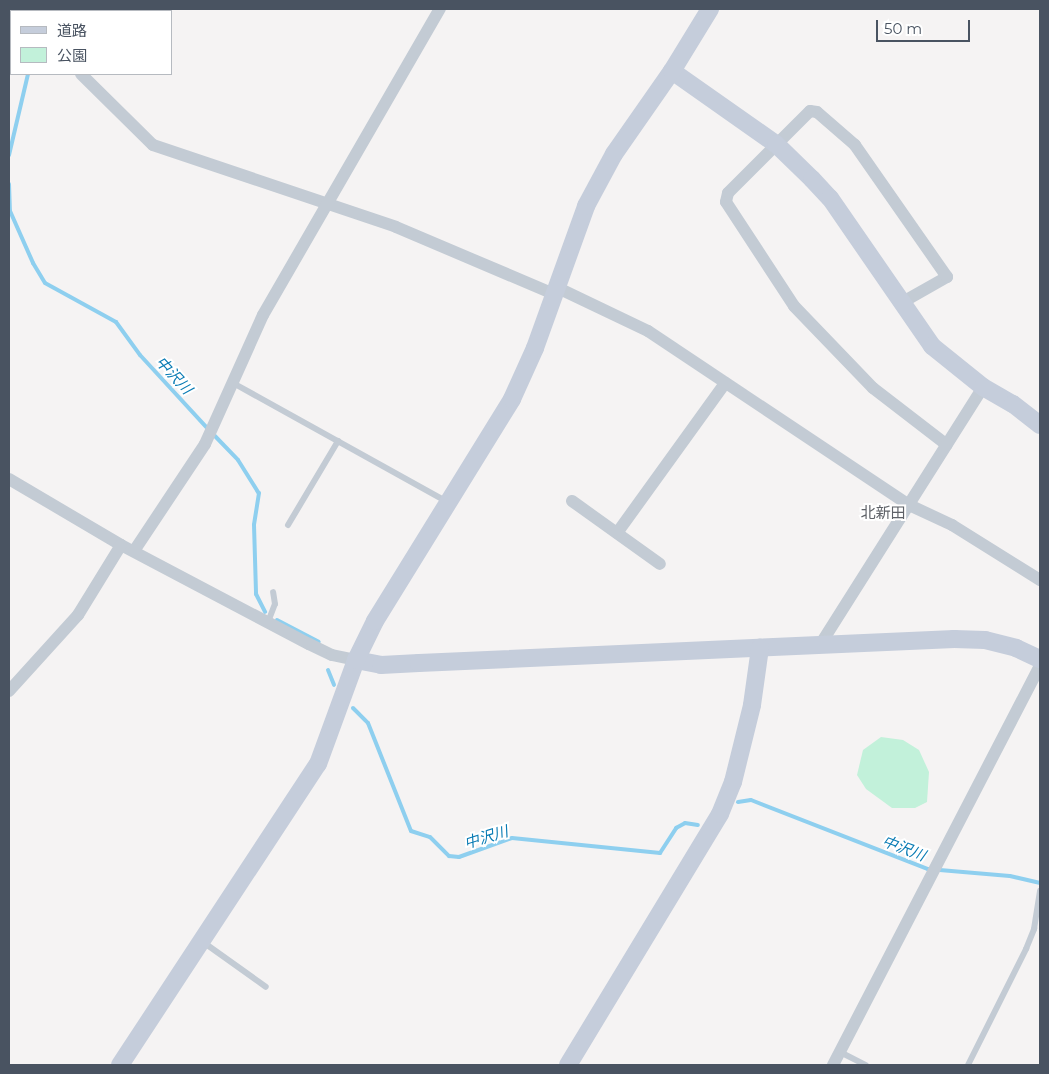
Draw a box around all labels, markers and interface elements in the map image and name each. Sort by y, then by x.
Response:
legend [10,10,172,75]
scale bar [879,10,973,42]
text: 50 m [884,19,922,38]
text: 道路 [57,21,87,40]
text: 公園 [57,46,87,65]
water label: 中沢川 [152,352,196,398]
district label: 北新田 [861,504,905,522]
water label: 中沢川 [462,822,510,852]
water label: 中沢川 [880,832,928,864]

